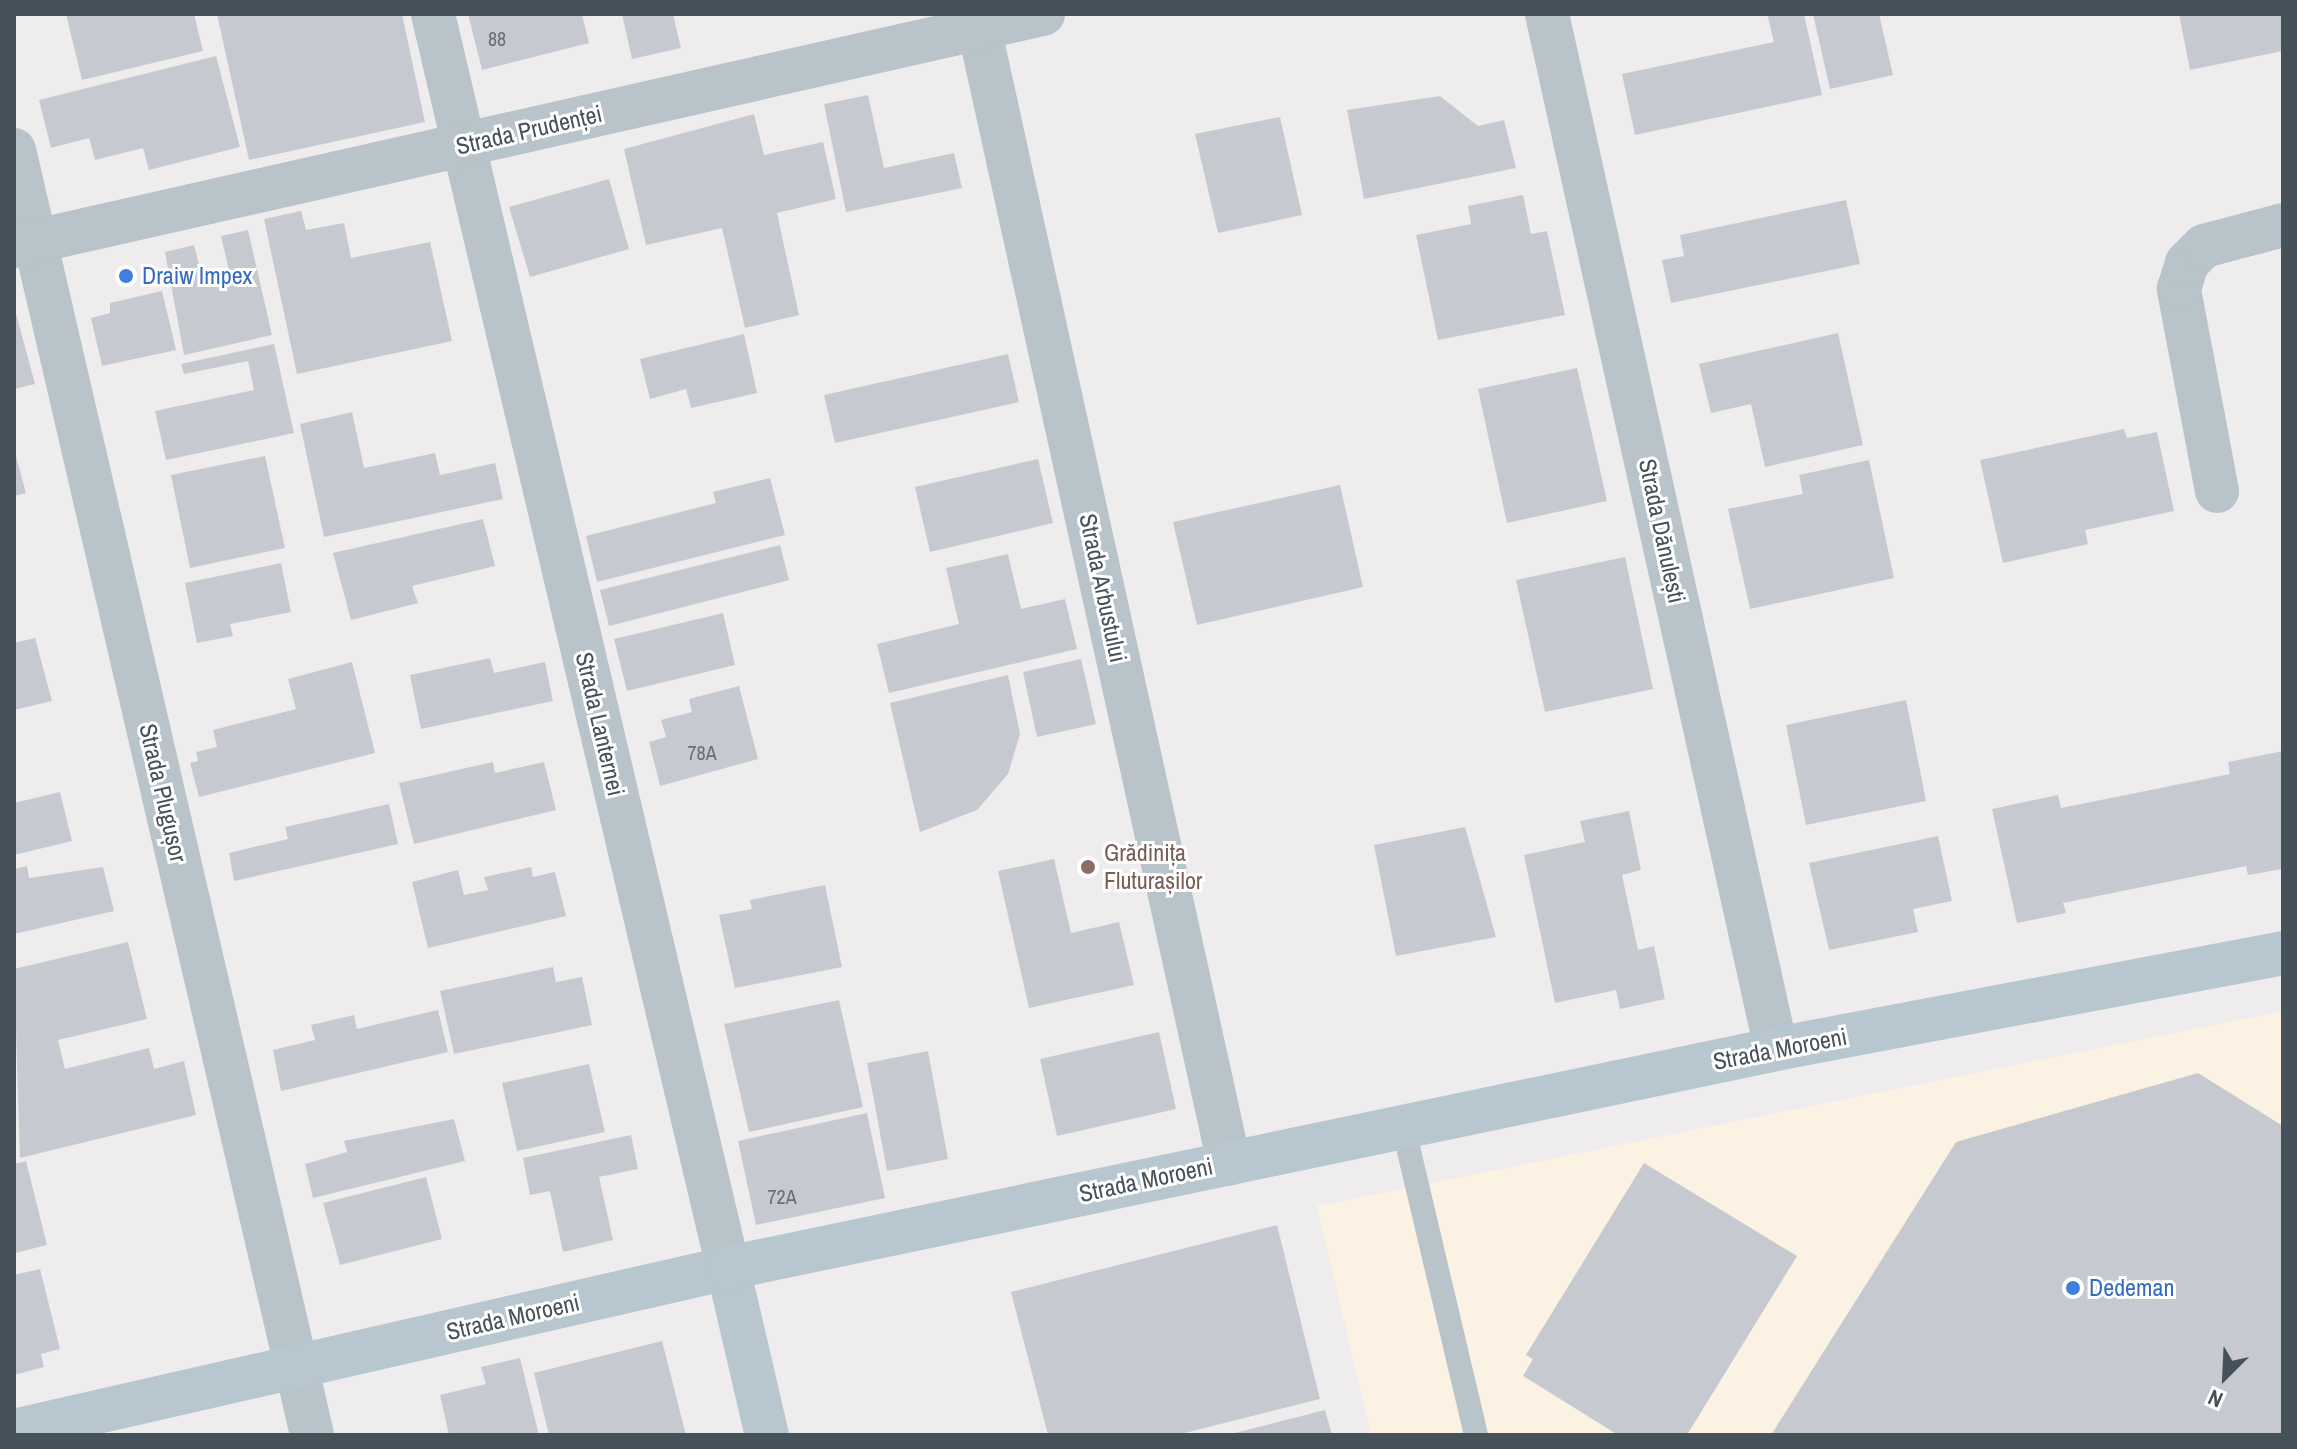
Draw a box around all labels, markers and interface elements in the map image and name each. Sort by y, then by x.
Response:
house number: 88 [488,26,506,50]
street label: Strada Prudenței [453,99,605,161]
place label: Draiw Impex [142,262,252,290]
marker: Draiw Impex [117,267,135,285]
street label: Strada Dănulești [1633,456,1691,606]
street label: Strada Arbustului [1073,511,1133,665]
street label: Strada Lanternei [569,649,631,799]
street label: Strada Plugușor [133,721,193,865]
house number: 78A [687,740,717,764]
place label: Grădinița Fluturașilor [1104,839,1202,895]
marker: Grădinița Fluturașilor [1079,858,1097,876]
street label: Strada Moroeni [1711,1022,1849,1076]
street label: Strada Moroeni [1077,1152,1215,1208]
house number: 72A [767,1184,797,1208]
place label: Dedeman [2089,1274,2174,1302]
marker: Dedeman [2064,1279,2082,1297]
street label: Strada Moroeni [444,1288,582,1346]
north arrow [2185,1337,2265,1417]
text: N [2203,1383,2227,1415]

